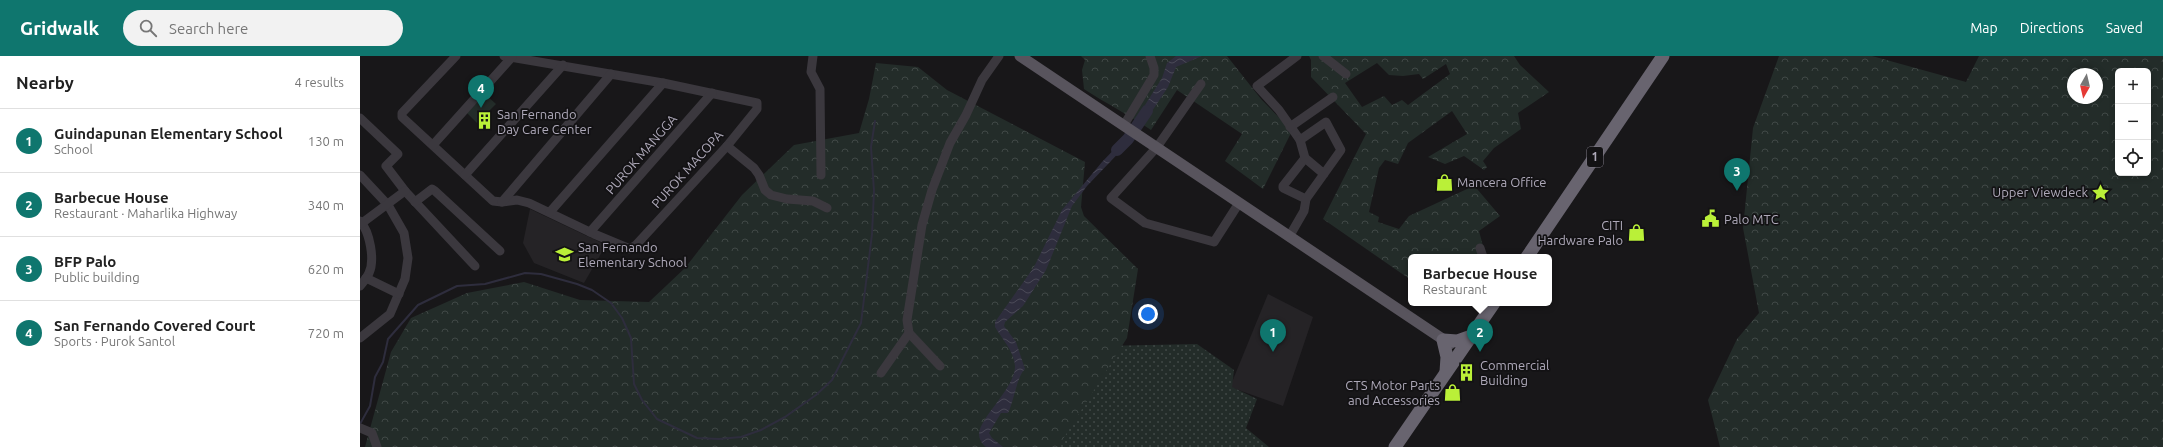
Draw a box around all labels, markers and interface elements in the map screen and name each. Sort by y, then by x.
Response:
search box [123,10,403,46]
text: Gridwalk [20,17,99,39]
icon: search [137,17,159,39]
text: Search here [169,20,248,37]
text: Map [1970,20,1998,36]
text: Directions [2020,20,2084,36]
text: Saved [2106,20,2143,36]
north arrow [2067,68,2103,104]
map controls [2115,68,2151,176]
button: + [2115,68,2151,104]
text: Nearby [16,73,74,92]
text: 4 results [294,75,344,89]
pin: 4 [468,75,494,108]
button: − [2115,104,2151,140]
place label: San Fernando Day Care Center [497,107,592,136]
building icon: San Fernando Day Care Center [474,111,494,131]
street label: PUROK MANGGA [603,111,680,196]
text: Guindapunan Elementary School [54,125,282,142]
street label: PUROK MACOPA [649,127,726,210]
text: 1 [25,134,33,148]
text: 130 m [308,134,344,148]
button: locate [2115,140,2151,176]
text: School [54,142,93,156]
road number: 1 [1587,147,1603,167]
pin: 3 [1724,158,1750,191]
shop icon: Mancera Office [1434,172,1454,192]
place label: Mancera Office [1457,175,1547,189]
place icon: Upper Viewdeck [2091,182,2111,202]
place label: Upper Viewdeck [1992,185,2088,199]
text: Barbecue House [54,189,169,206]
text: 2 [25,198,33,212]
text: 340 m [308,198,344,212]
text: Restaurant · Maharlika Highway [54,206,237,220]
public building icon: Palo MTC [1701,209,1721,229]
place label: Palo MTC [1724,212,1779,226]
place label: CITI Hardware Palo [1538,218,1623,247]
shop icon: CITI Hardware Palo [1626,222,1646,242]
place label: San Fernando Elementary School [578,240,687,269]
school or university icon: San Fernando Elementary School [555,244,575,264]
text: BFP Palo [54,253,116,270]
popup [1408,254,1552,306]
text: 3 [25,262,33,276]
text: 620 m [308,262,344,276]
text: Barbecue House [1423,265,1537,282]
text: Public building [54,270,140,284]
text: Restaurant [1423,282,1487,296]
your location [1138,304,1158,324]
text: San Fernando Covered Court [54,317,255,334]
pin: 1 [1260,319,1286,352]
pin: 2 [1467,319,1493,352]
text: 4 [25,326,33,340]
text: 720 m [308,326,344,340]
text: Sports · Purok Santol [54,334,175,348]
place label: Commercial Building [1480,358,1550,387]
building icon: Commercial Building [1457,362,1477,382]
place label: CTS Motor Parts and Accessories [1345,378,1440,407]
shop icon: CTS Motor Parts and Accessories [1443,382,1463,402]

